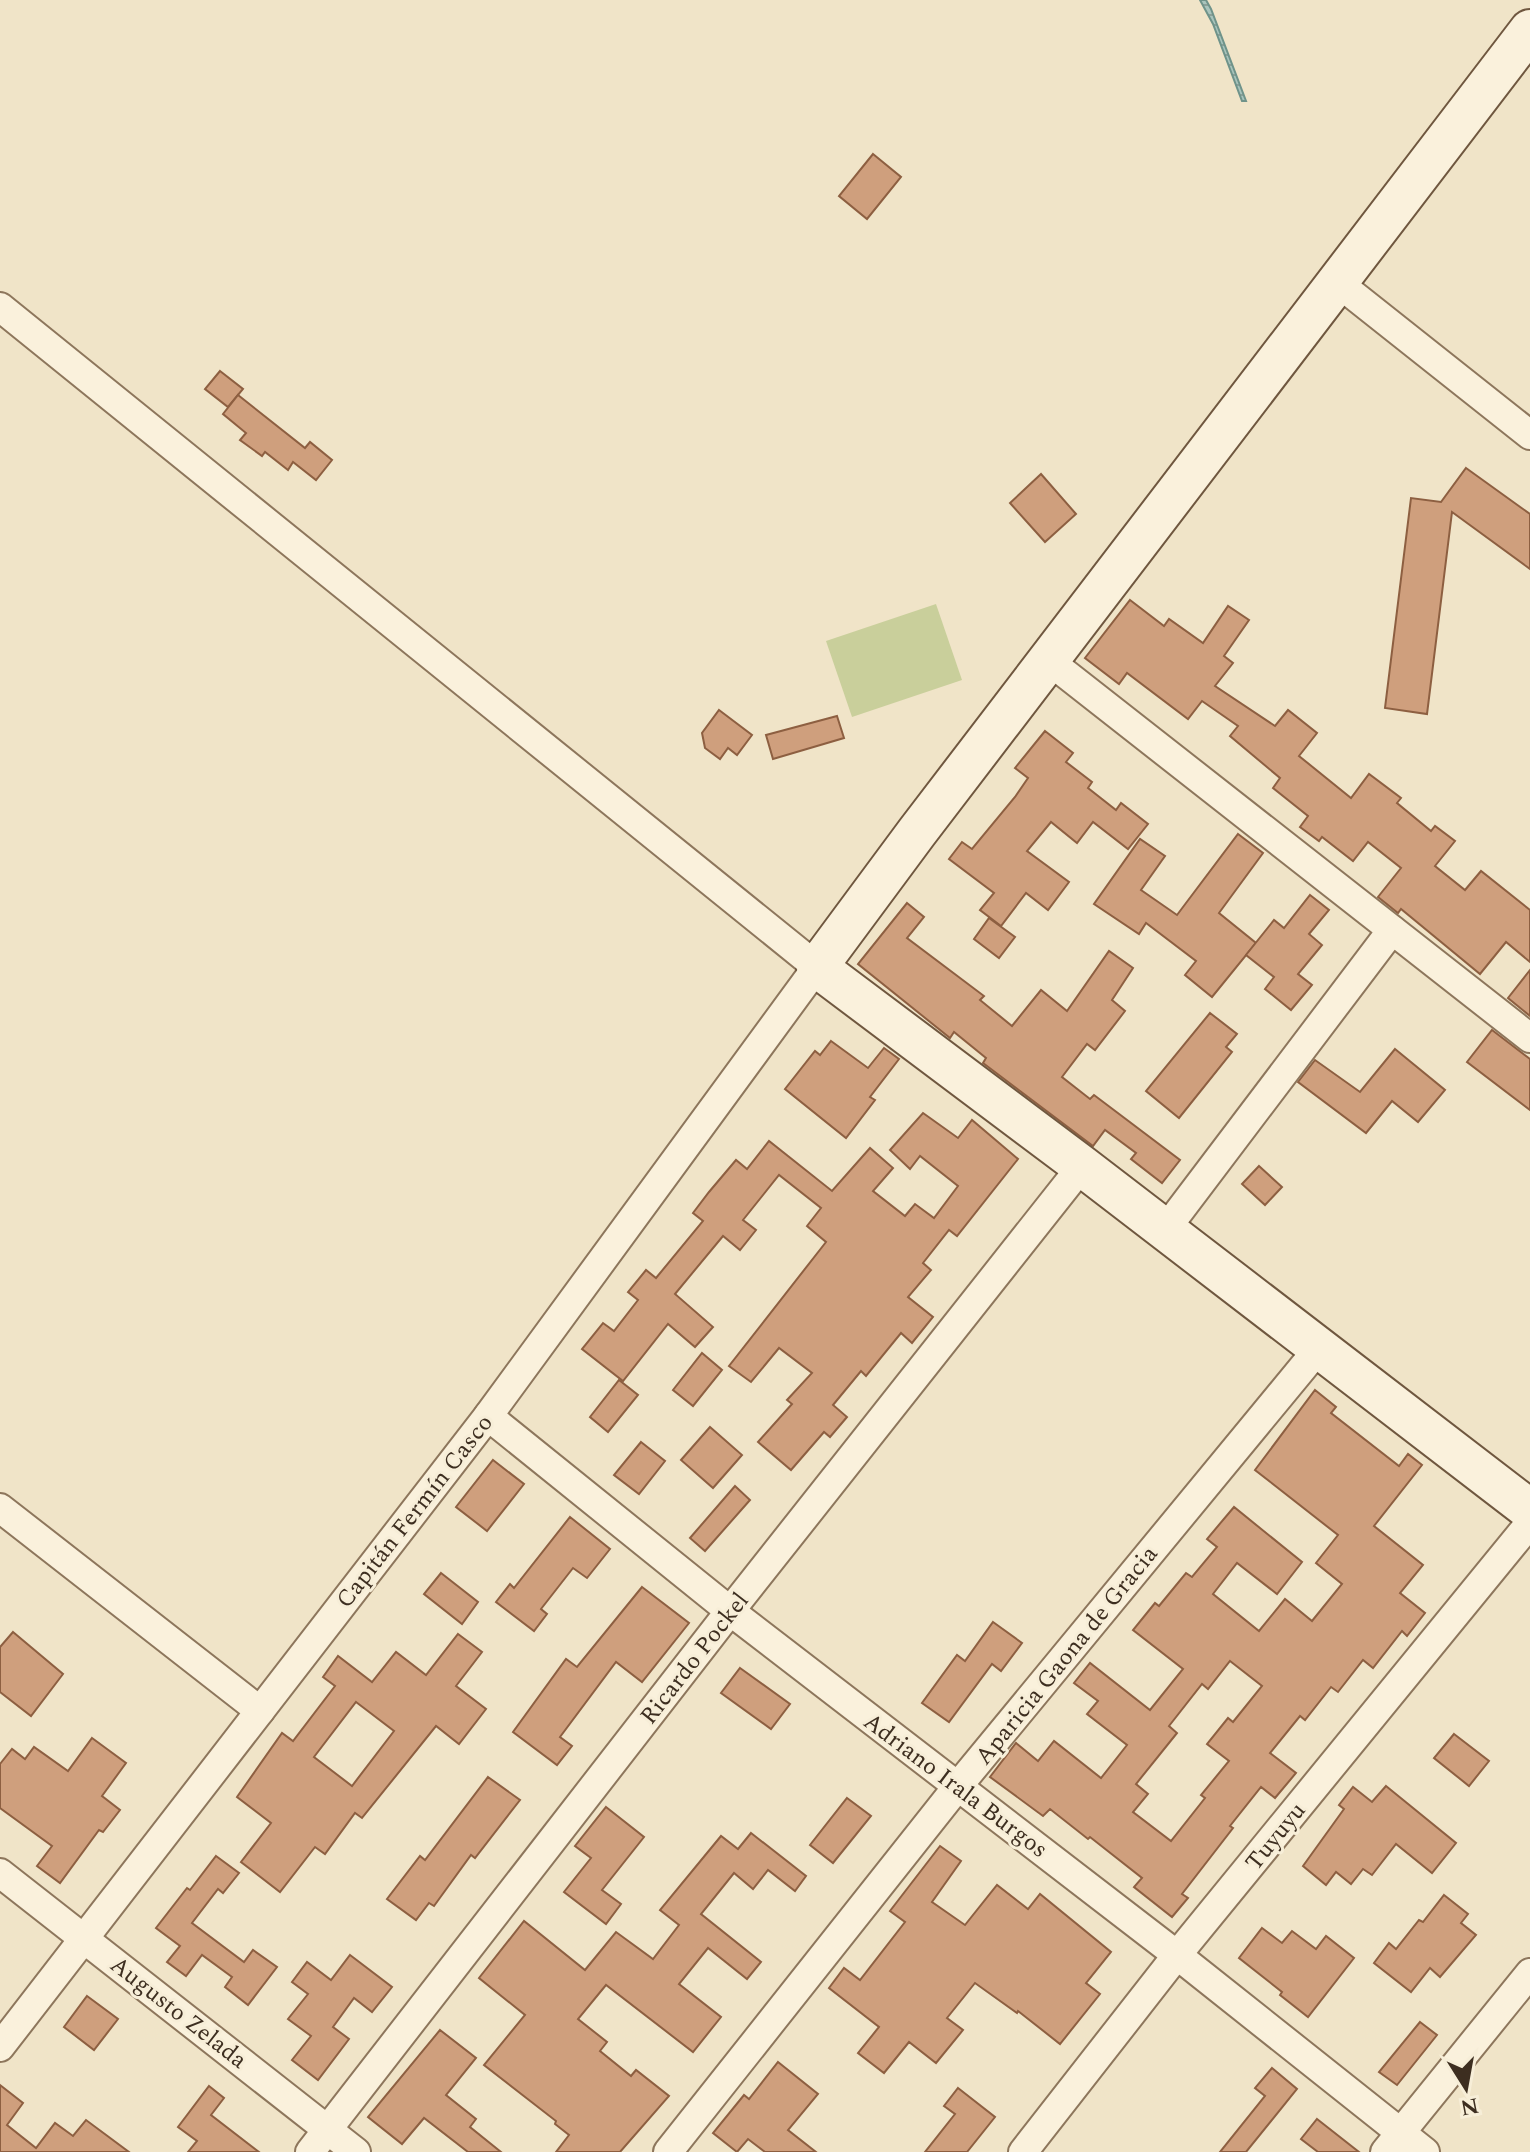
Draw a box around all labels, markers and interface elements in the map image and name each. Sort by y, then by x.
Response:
street label: Capitán Fermín Casco [327,1407,502,1616]
street label: Aparicia Gaona de Gracia [967,1538,1167,1773]
street label: Ricardo Pockel [632,1585,758,1733]
street label: Adriano Irala Burgos [855,1704,1055,1867]
street label: Tuyuyu [1237,1794,1315,1879]
street label: Augusto Zelada [102,1948,255,2078]
north arrow [1426,2048,1506,2128]
text: N [1458,2088,1481,2124]

